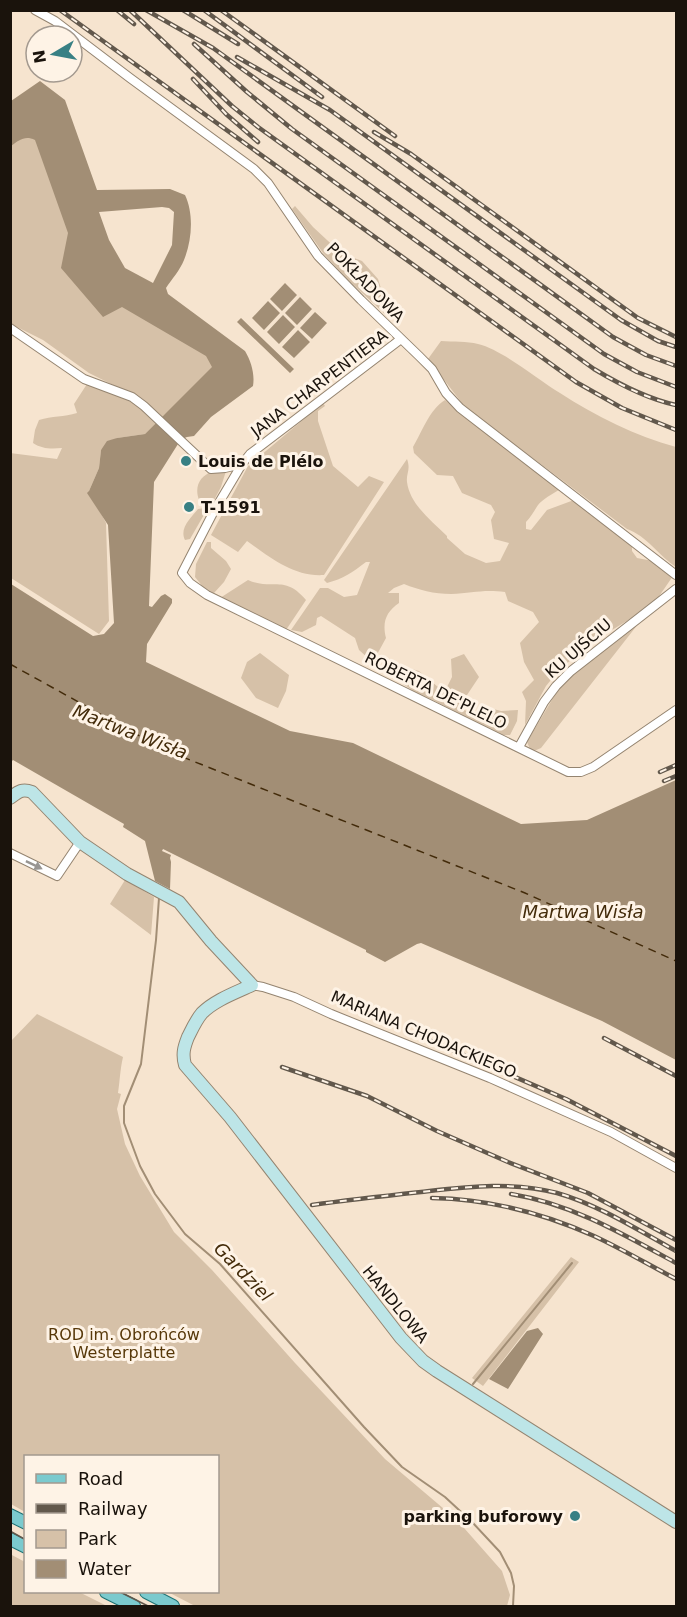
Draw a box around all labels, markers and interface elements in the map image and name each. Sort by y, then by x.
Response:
north arrow [24,24,84,84]
text: N [29,48,50,65]
street label: POKŁADOWA [323,239,408,326]
street label: JANA CHARPENTIERA [246,326,392,442]
place label: Louis de Plélo [198,452,324,471]
marker: Louis de Plélo [179,454,193,468]
place label: T-1591 [201,498,261,517]
marker: T-1591 [182,500,196,514]
street label: KU UJŚCIU [542,615,615,682]
street label: ROBERTA DE'PLELO [362,648,510,733]
water label: Martwa Wisła [70,700,190,763]
one-way arrow [25,860,42,870]
water label: Martwa Wisła [523,901,643,922]
street label: MARIANA CHODACKIEGO [328,987,519,1082]
water label: Gardziel [210,1238,277,1306]
street label: HANDLOWA [359,1262,433,1347]
park label: ROD im. Obrońców Westerplatte [48,1325,200,1362]
legend [24,1455,219,1593]
text: Road [78,1468,123,1489]
text: Railway [78,1498,148,1519]
place label: parking buforowy [403,1507,564,1526]
marker: parking buforowy [568,1509,582,1523]
text: Park [78,1528,117,1549]
text: Water [78,1558,132,1579]

